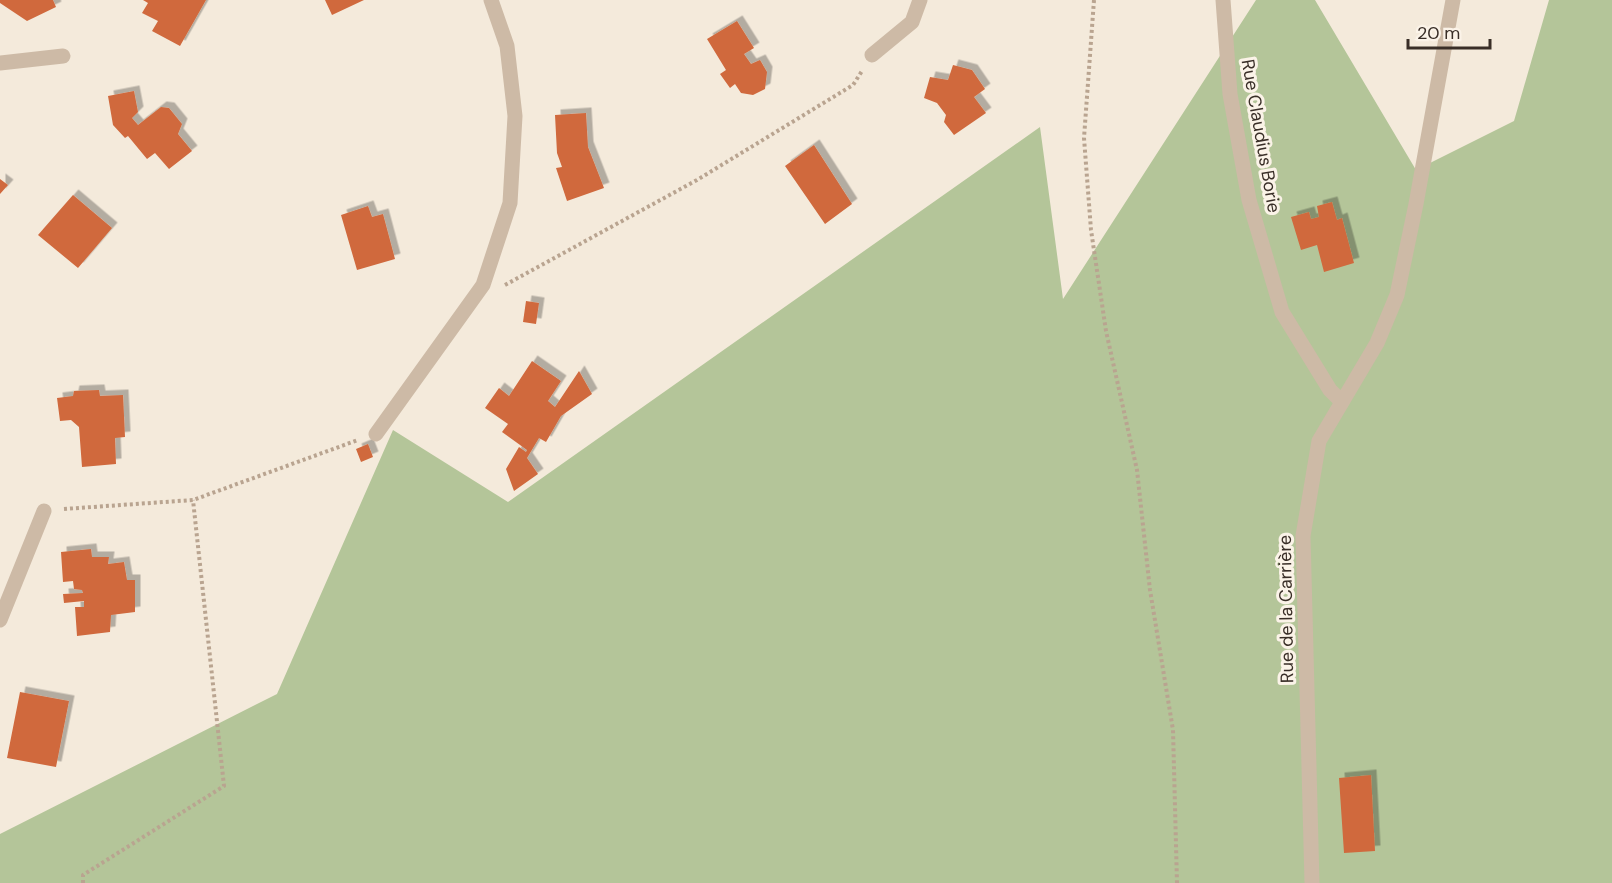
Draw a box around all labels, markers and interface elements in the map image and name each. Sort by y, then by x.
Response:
scale bar [1408,12,1490,50]
text: 20 m [1417,21,1460,45]
street label: Rue Claudius Borie [1236,57,1286,215]
street label: Rue de la Carrière [1273,535,1299,683]

